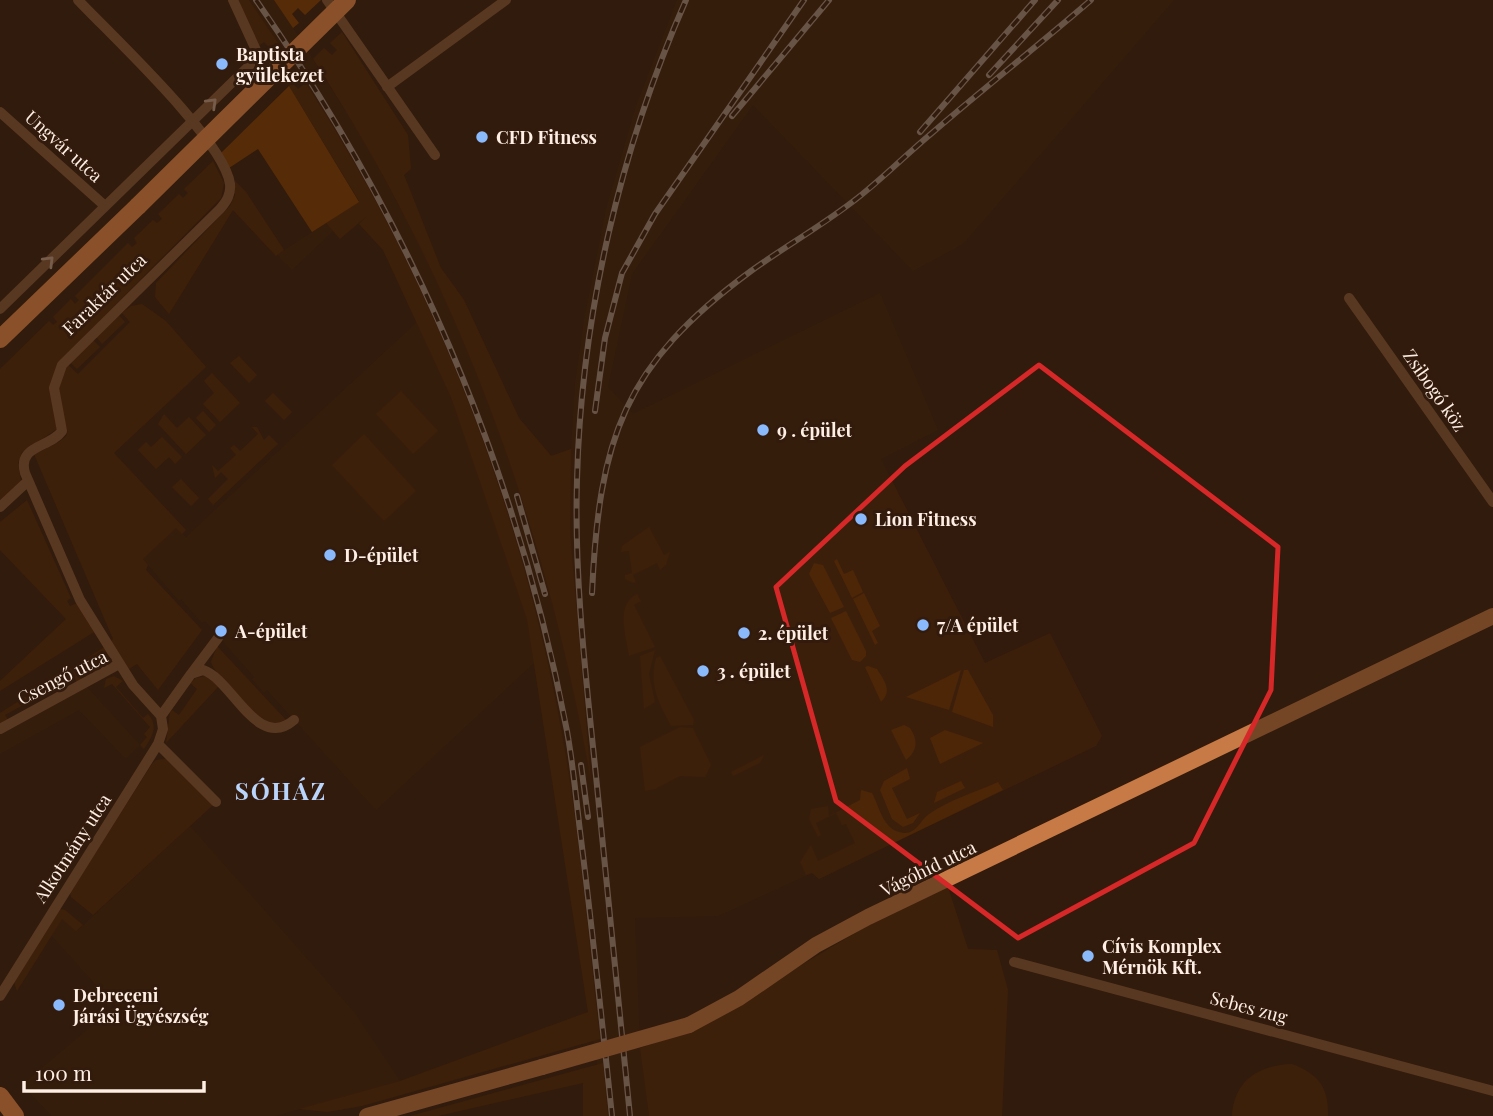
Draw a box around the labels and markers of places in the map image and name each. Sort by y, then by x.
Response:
place label: Baptista gyülekezet [236,42,324,87]
marker: Baptista gyülekezet [214,56,230,72]
place label: CFD Fitness [496,125,597,149]
marker: CFD Fitness [474,129,490,145]
place label: 9 . épület [777,418,852,442]
marker: 9 . épület [755,422,771,438]
place label: Lion Fitness [875,507,977,531]
marker: Lion Fitness [853,511,869,527]
place label: D-épület [344,543,419,567]
marker: D-épület [322,547,338,563]
place label: 7/A épület [937,613,1019,637]
marker: 7/A épület [915,617,931,633]
place label: A-épület [234,619,308,643]
place label: 2. épület [758,621,829,645]
marker: A-épület [213,623,229,639]
marker: 2. épület [736,625,752,641]
place label: 3 . épület [717,659,791,683]
marker: 3 . épület [695,663,711,679]
place label: Cívis Komplex Mérnök Kft. [1102,934,1222,979]
marker: Cívis Komplex Mérnök Kft. [1080,948,1096,964]
place label: Debreceni Járási Ügyészség [72,983,208,1028]
marker: Debreceni Járási Ügyészség [51,997,67,1013]

